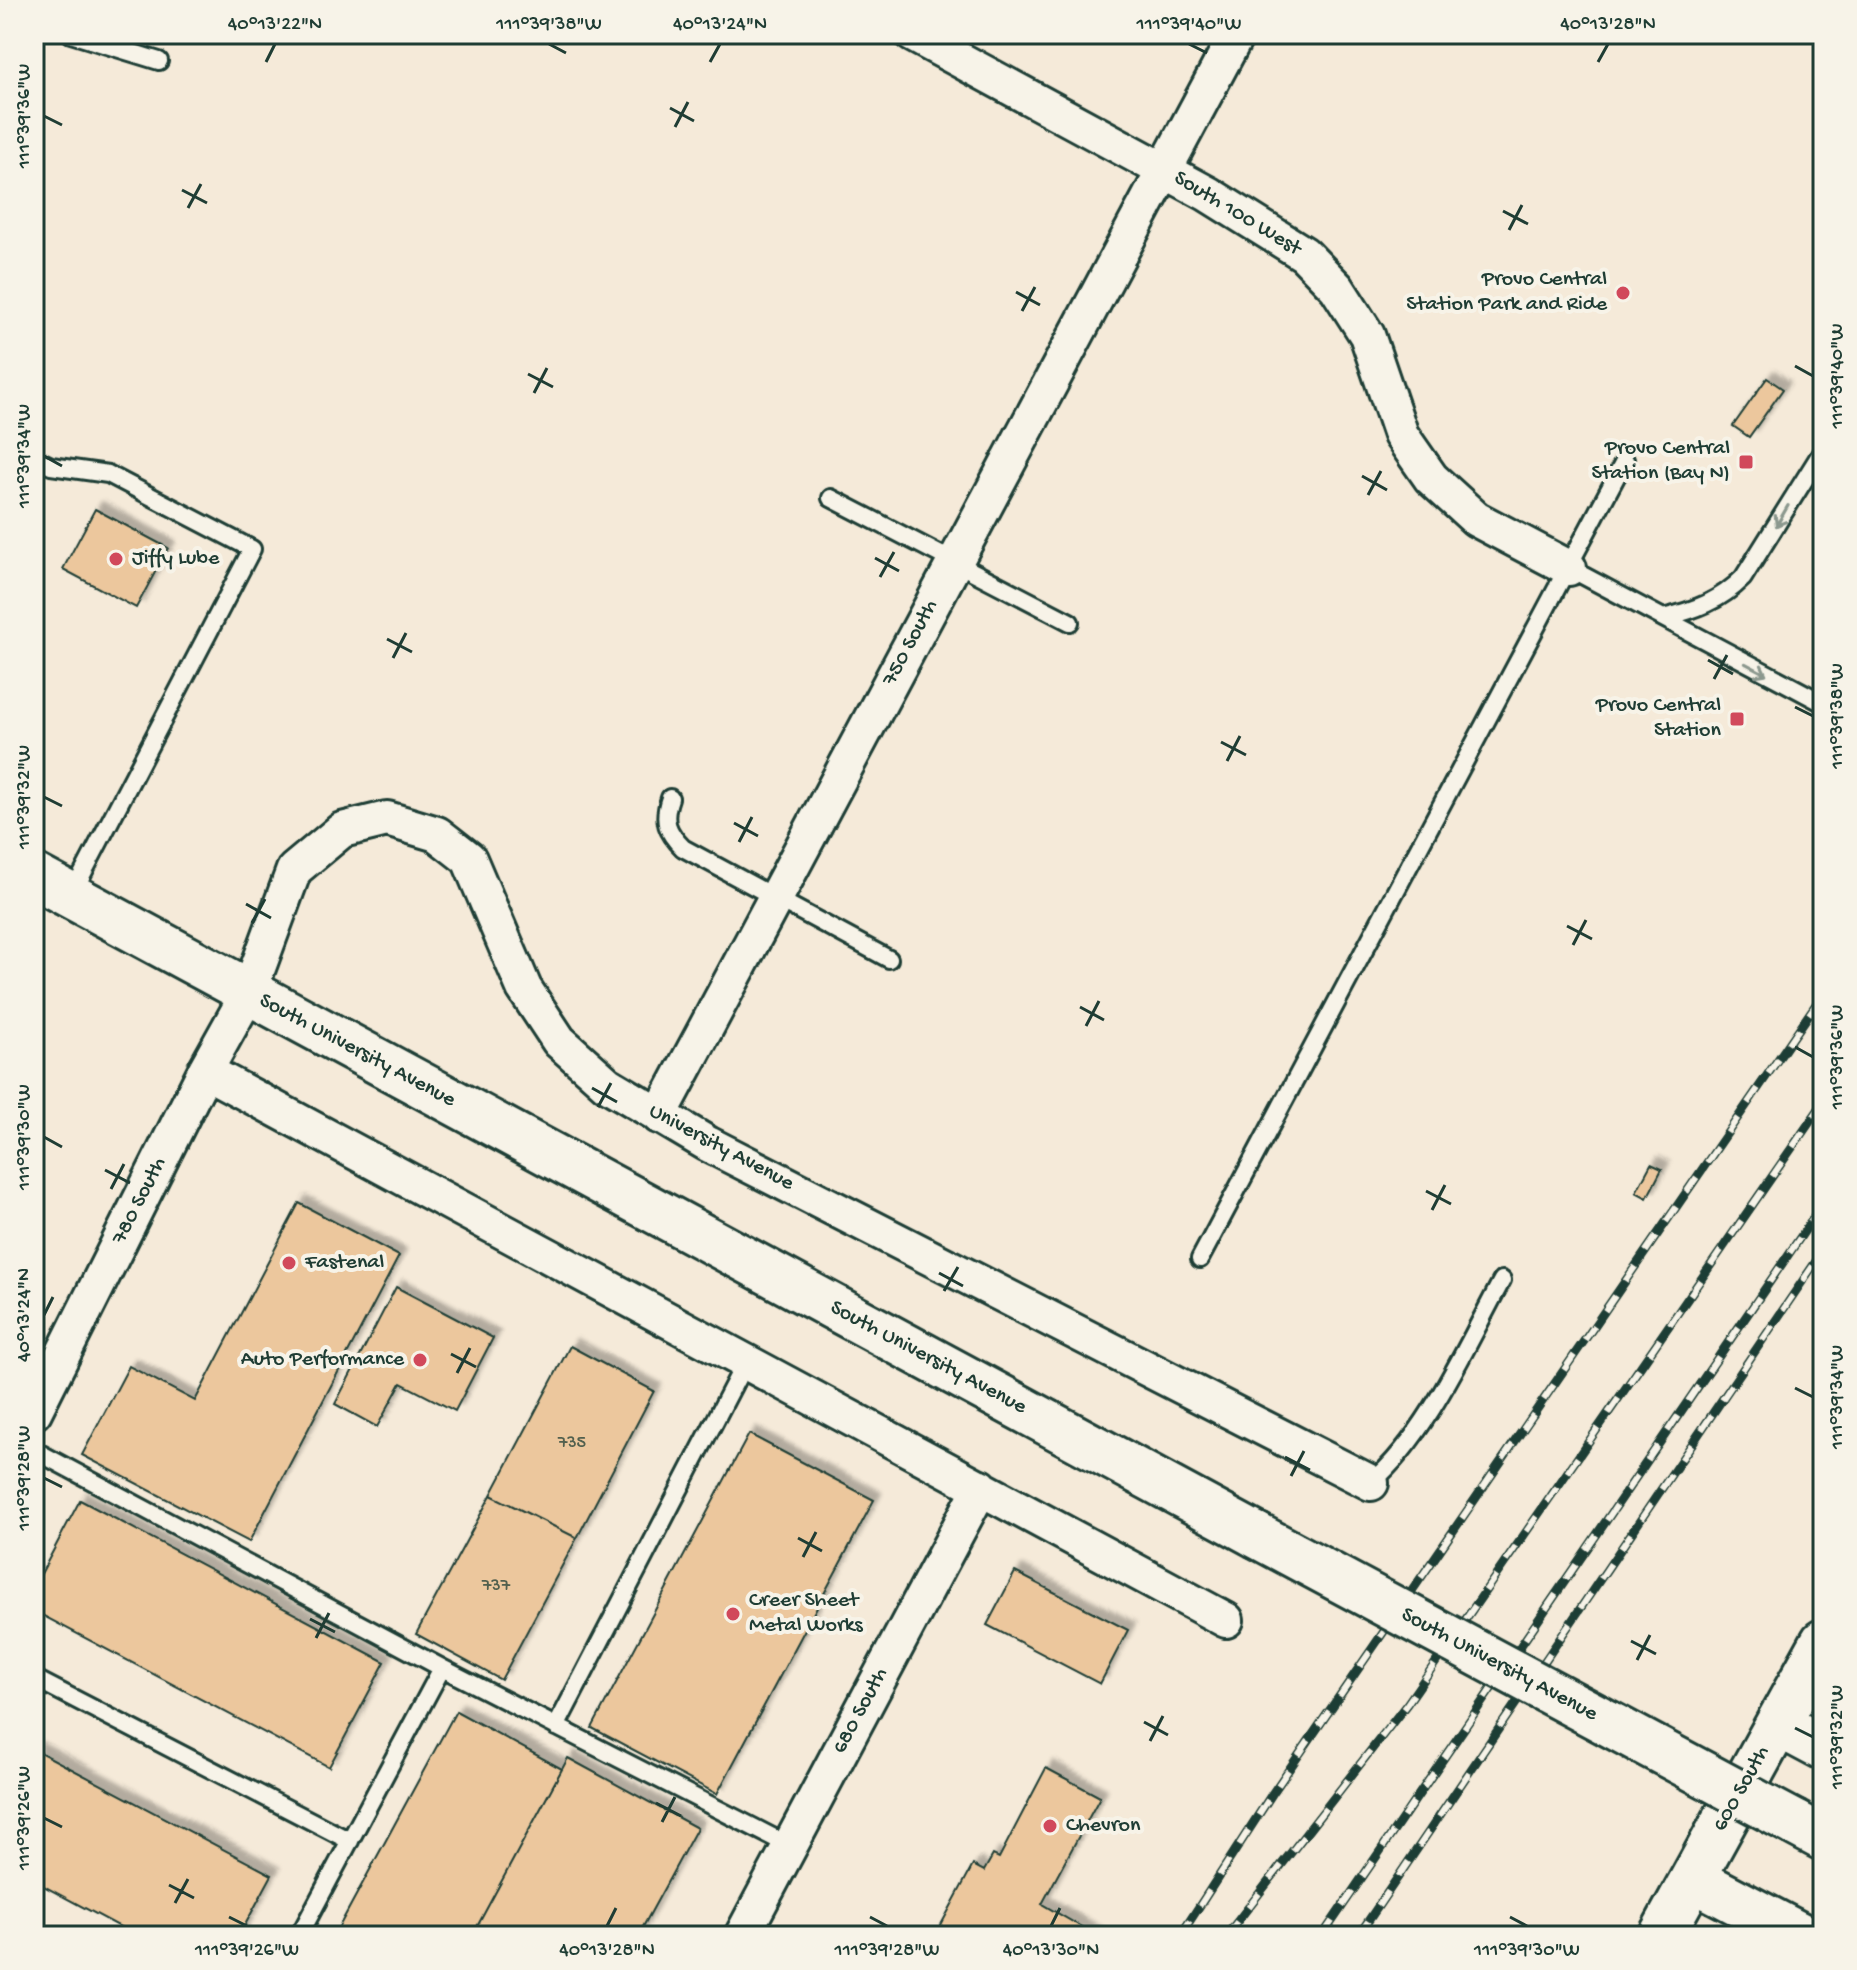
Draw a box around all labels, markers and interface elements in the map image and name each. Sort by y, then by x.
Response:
text: 40°13'22"N [228,14,322,37]
text: 111°39'38"W [495,14,602,37]
text: 40°13'24"N [673,14,767,37]
text: 111°39'40"W [1136,14,1241,37]
text: 40°13'28"N [1560,14,1656,37]
text: 111°39'36"W [14,64,37,169]
street label: South 100 West [1169,166,1307,263]
place label: Provo Central Station Park and Ride [1406,267,1608,318]
marker: Provo Central Station Park and Ride [1614,284,1632,302]
text: 111°39'40"W [1827,324,1850,429]
text: 111°39'34"W [14,404,37,509]
place label: Provo Central Station (Bay N) [1591,436,1730,487]
marker: Provo Central Station (Bay N) [1737,453,1755,471]
one-way arrow [1773,504,1789,527]
place label: Jiffy Lube [132,546,220,572]
marker: Jiffy Lube [107,550,125,568]
street label: 750 South [877,595,944,691]
one-way arrow [1744,662,1768,677]
text: 111°39'38"W [1827,663,1850,770]
place label: Provo Central Station [1595,693,1722,744]
marker: Provo Central Station [1728,710,1746,728]
text: 111°39'32"W [14,745,37,850]
street label: South University Avenue [254,988,460,1114]
text: 111°39'36"W [1827,1005,1850,1110]
text: 111°39'30"W [14,1084,37,1191]
street label: University Avenue [644,1099,799,1198]
street label: 780 South [107,1153,173,1250]
place label: Fastenal [304,1250,385,1276]
marker: Fastenal [280,1254,298,1272]
text: 40°13'24"N [14,1268,37,1362]
street label: South University Avenue [825,1295,1031,1421]
text: 111°39'34"W [1827,1345,1850,1450]
place label: Auto Performance [241,1347,405,1373]
marker: Auto Performance [411,1351,429,1369]
text: 111°39'28"W [14,1426,37,1531]
house number: 735 [557,1433,586,1454]
house number: 737 [481,1576,511,1597]
place label: Creer Sheet Metal Works [749,1588,864,1639]
street label: South University Avenue [1396,1602,1602,1728]
marker: Creer Sheet Metal Works [724,1605,742,1623]
street label: 680 South [828,1663,895,1758]
text: 111°39'32"W [1827,1685,1850,1790]
street label: 600 South [1708,1741,1776,1836]
text: 111°39'26"W [14,1766,37,1871]
place label: Chevron [1066,1813,1141,1839]
marker: Chevron [1041,1817,1059,1835]
text: 111°39'26"W [194,1940,299,1963]
text: 40°13'28"N [559,1940,655,1963]
text: 111°39'28"W [834,1940,939,1963]
text: 40°13'30"N [1003,1940,1099,1963]
text: 111°39'30"W [1473,1940,1580,1963]

